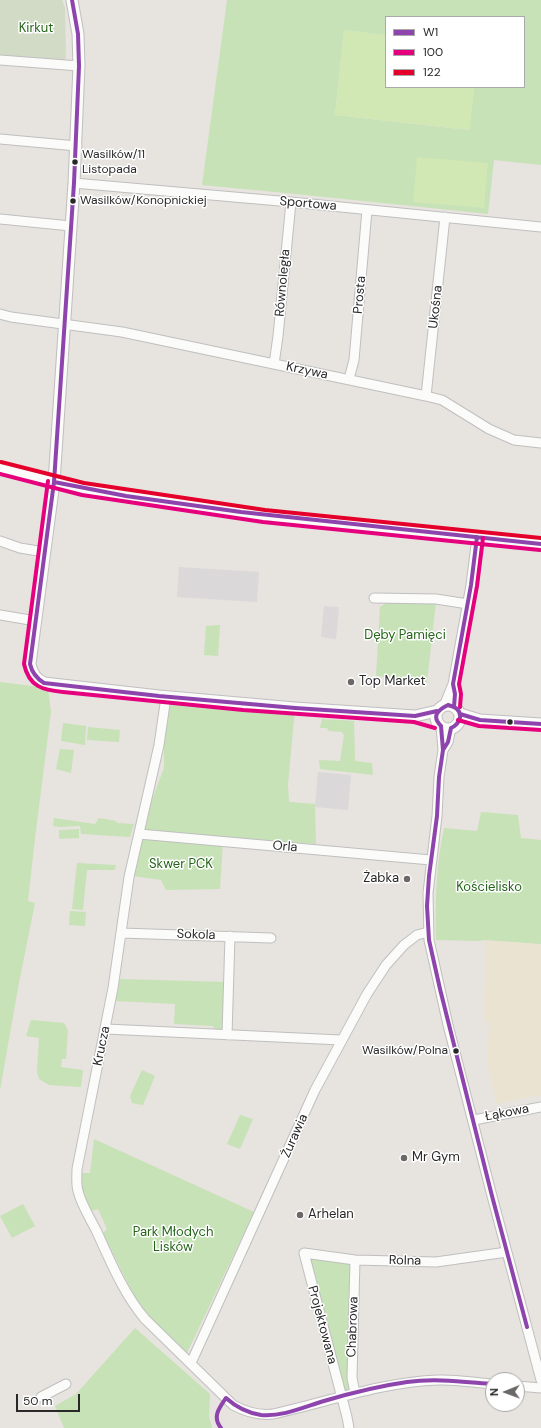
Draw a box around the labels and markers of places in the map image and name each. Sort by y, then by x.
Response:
place label: Wasilków/11 Listopada [82,148,145,176]
marker: Wasilków/11 Listopada [70,157,80,167]
place label: Wasilków/Konopnickiej [80,194,207,208]
marker: Wasilków/Konopnickiej [68,196,78,206]
place label: Top Market [359,674,426,690]
marker: Top Market [346,677,356,687]
unlabelled marker [505,717,515,727]
place label: Żabka [363,871,399,887]
marker: Żabka [402,874,412,884]
place label: Wasilków/Polna [362,1044,448,1058]
marker: Wasilków/Polna [451,1046,461,1056]
place label: Mr Gym [412,1150,460,1166]
marker: Mr Gym [399,1153,409,1163]
place label: Arhelan [308,1207,354,1223]
marker: Arhelan [295,1210,305,1220]

